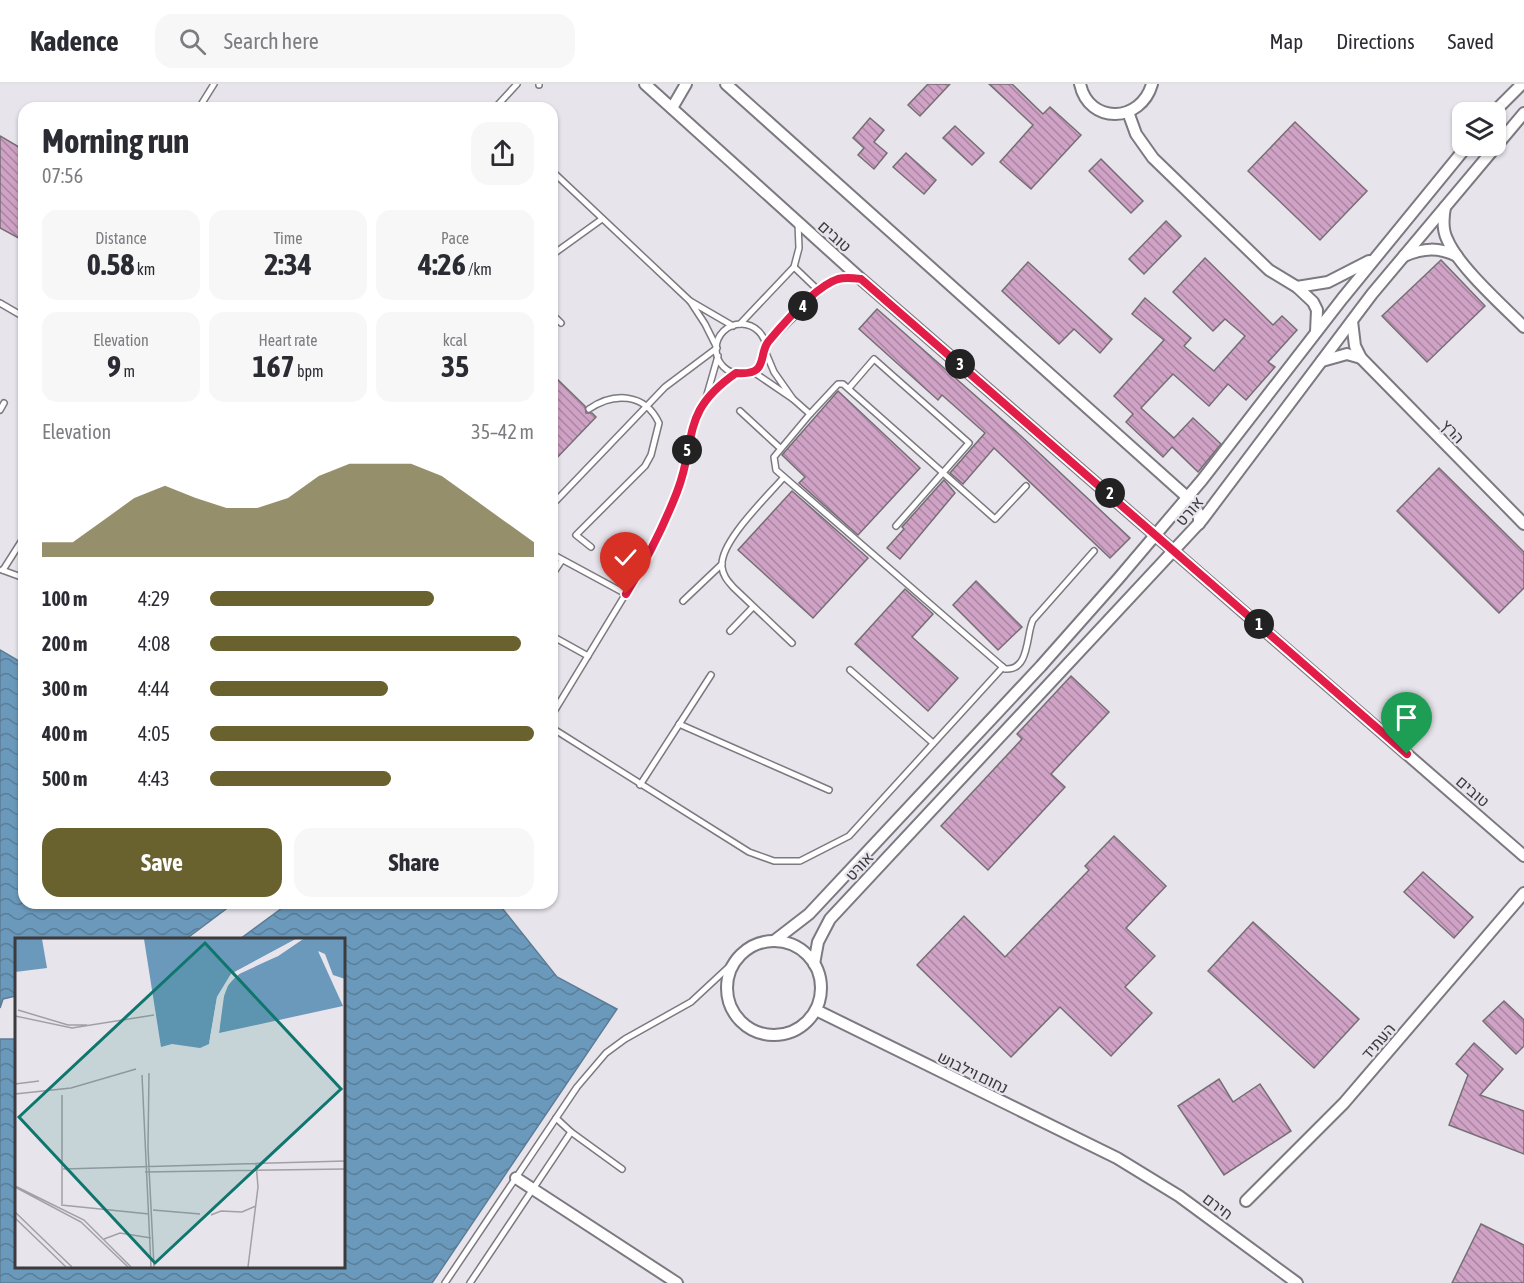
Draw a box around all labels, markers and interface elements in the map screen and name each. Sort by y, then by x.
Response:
search box [155,14,575,68]
text: Kadence [30,25,119,57]
icon: search [176,25,209,58]
text: Search here [224,28,319,54]
text: Map [1269,29,1303,53]
text: Directions [1336,29,1415,53]
text: Saved [1448,29,1494,53]
map controls [1452,102,1506,156]
button: layers [1452,102,1506,156]
text: Morning run [42,122,189,160]
button: share [471,122,534,185]
text: 07:56 [42,164,83,187]
street label: טובים [815,217,855,255]
text: Distance [95,229,147,247]
text: Time [273,229,303,247]
text: Pace [441,229,469,247]
text: 0.58 [87,247,134,281]
text: 2:34 [264,247,312,281]
text: 4:26 [418,247,466,281]
text: km [134,260,155,278]
text: /km [466,260,492,278]
pin: 4 [788,291,818,321]
text: 4 [799,297,807,315]
text: Elevation [93,331,149,349]
text: Heart rate [259,331,317,349]
text: kcal [443,331,467,349]
text: 9 [107,349,121,383]
text: 167 [252,349,295,383]
text: 35 [441,349,469,383]
pin: 3 [945,349,975,379]
text: 3 [956,355,964,373]
text: m [121,362,135,380]
text: bpm [295,362,324,380]
street label: הרץ [1438,415,1468,447]
text: Elevation [42,420,111,443]
text: 35–42 m [471,420,534,443]
pin: 5 [672,435,702,465]
text: 5 [683,441,691,459]
pin: 2 [1095,478,1125,508]
text: 2 [1106,484,1114,502]
street label: אורט [1171,493,1207,529]
pin [600,532,651,594]
icon: check [609,541,642,574]
text: 100 m [42,587,87,610]
text: 4:29 [138,587,170,610]
pin: 1 [1244,609,1274,639]
text: 1 [1255,615,1263,633]
text: 200 m [42,632,87,655]
text: 4:08 [138,632,170,655]
text: 300 m [42,677,87,700]
text: 4:44 [138,677,170,700]
pin [1381,692,1432,754]
icon: arrive [1390,701,1423,734]
text: 400 m [42,722,87,745]
text: 4:05 [138,722,170,745]
text: 500 m [42,767,87,790]
text: 4:43 [138,767,170,790]
street label: טובים [1453,772,1493,810]
button: Save [42,828,282,897]
button: Share [294,828,534,897]
street label: אורט [841,848,877,884]
inset map [15,938,345,1268]
street label: העתיד [1357,1019,1399,1063]
street label: נחום וילבוש [935,1047,1011,1097]
street label: חירם [1200,1189,1236,1223]

